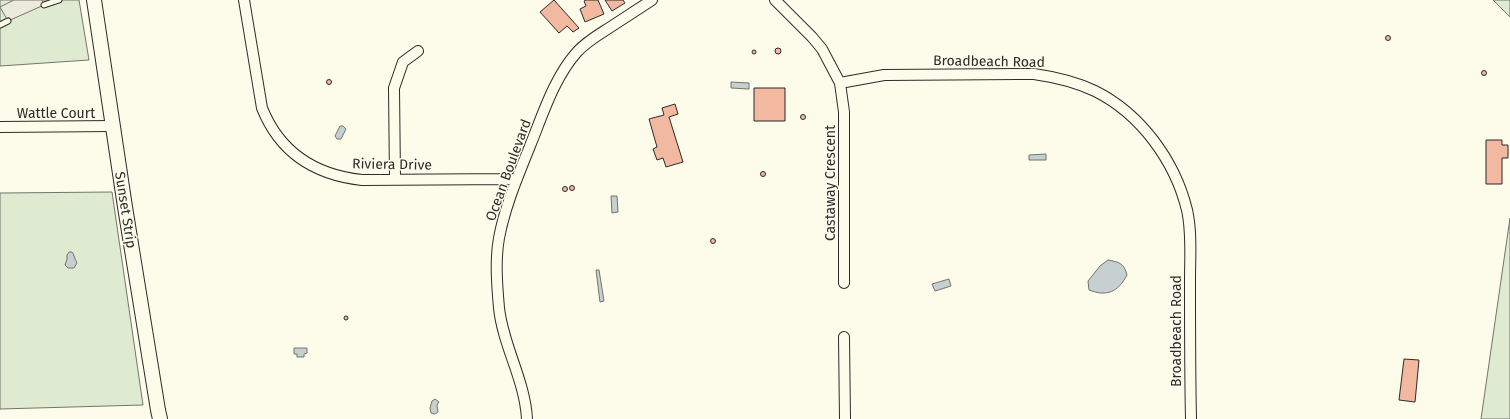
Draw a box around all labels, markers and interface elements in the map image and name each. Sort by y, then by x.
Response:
street label: Broadbeach Road [933,52,1045,71]
street label: Wattle Court [17,105,96,122]
street label: Ocean Boulevard [482,117,535,223]
street label: Castaway Crescent [822,124,839,241]
street label: Riviera Drive [352,155,432,174]
street label: Sunset Strip [111,171,140,250]
street label: Broadbeach Road [1168,275,1185,387]

